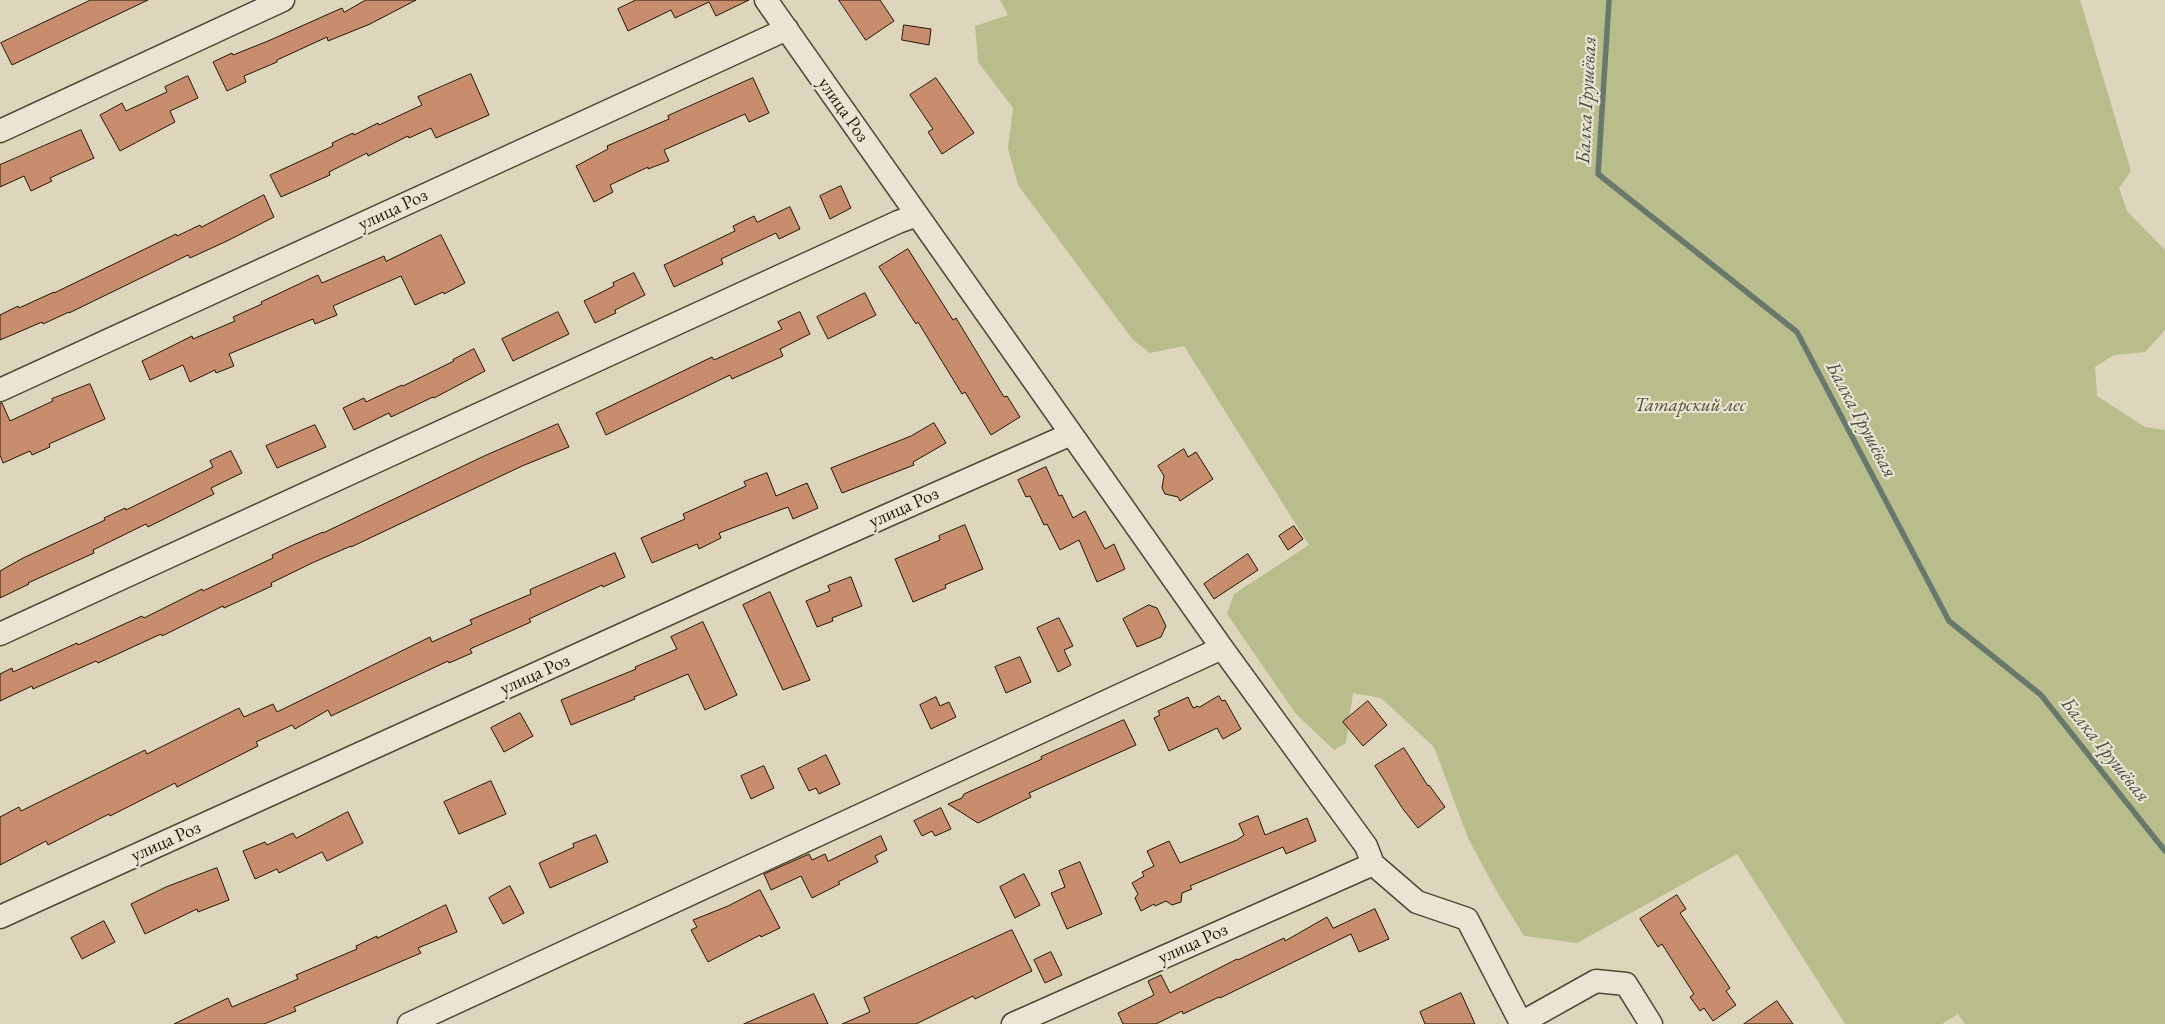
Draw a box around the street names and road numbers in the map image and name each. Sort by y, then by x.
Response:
street label: улица Роз [812,73,874,147]
street label: улица Роз [355,184,431,236]
street label: улица Роз [866,483,942,533]
street label: улица Роз [497,650,573,700]
street label: улица Роз [128,817,204,867]
street label: улица Роз [1155,919,1231,969]

